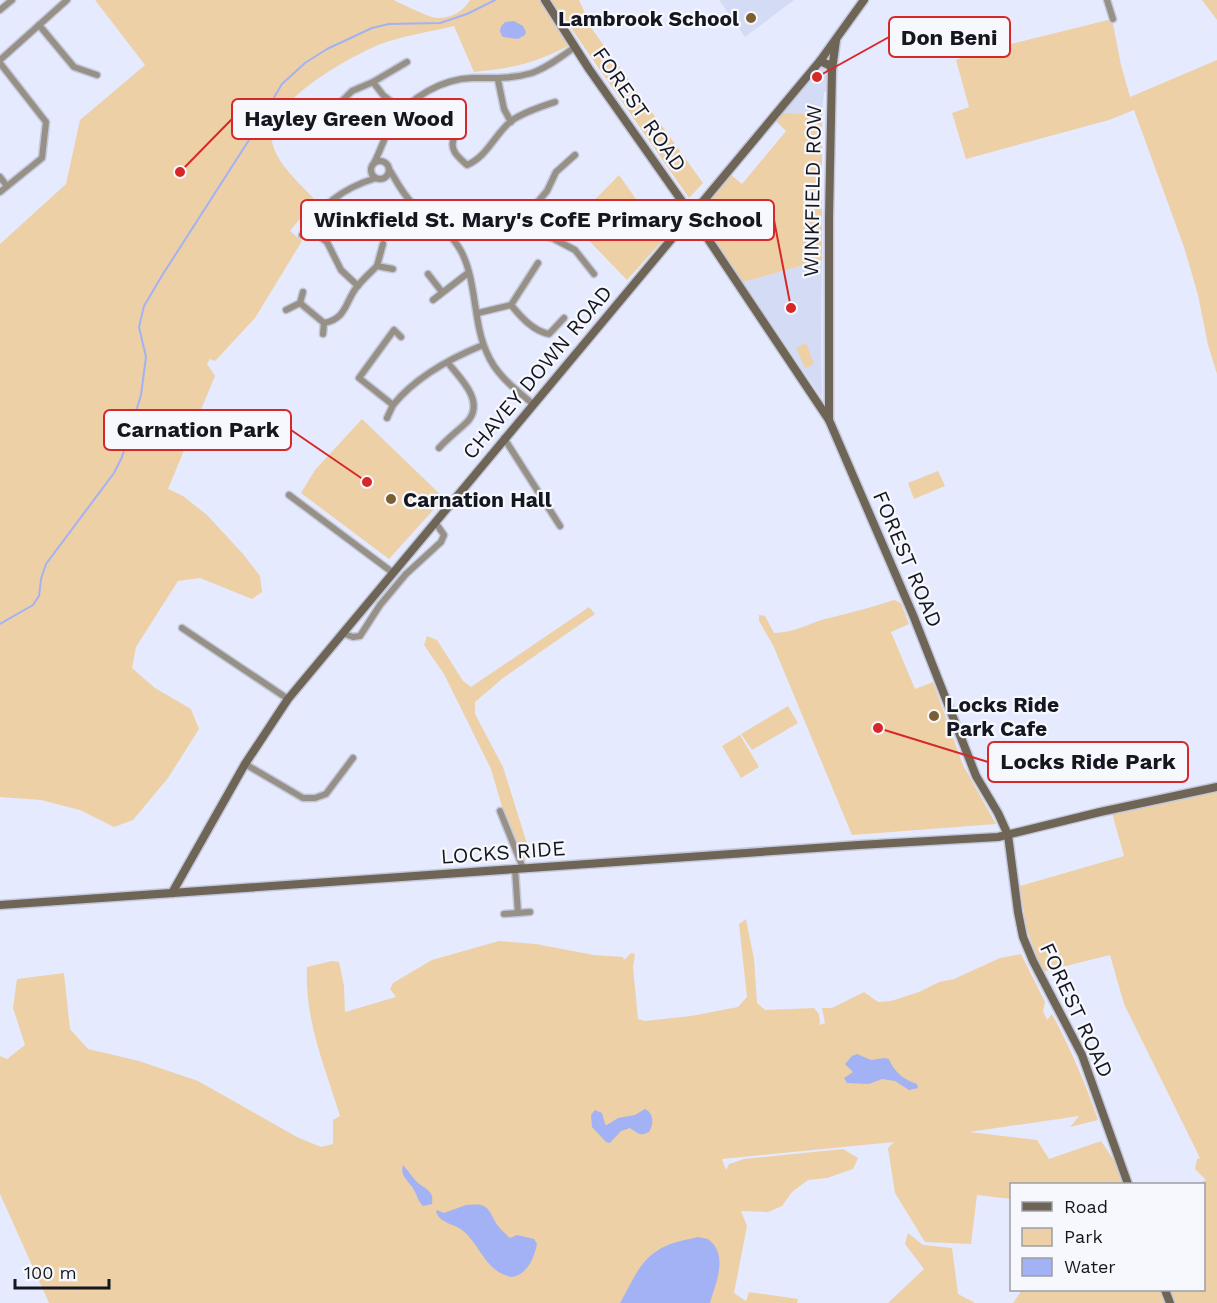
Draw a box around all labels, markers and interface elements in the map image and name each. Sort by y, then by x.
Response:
place label: Lambrook School [558,6,739,31]
marker: Lambrook School [744,11,758,25]
callout: Don Beni [889,17,1010,57]
text: Don Beni [901,25,997,50]
street label: FOREST ROAD [588,42,692,176]
callout: Hayley Green Wood [232,99,466,139]
street label: WINKFIELD ROW [798,105,826,277]
text: Hayley Green Wood [244,106,454,131]
callout: Winkfield St. Mary's CofE Primary School [301,200,774,240]
text: Winkfield St. Mary's CofE Primary School [314,207,763,232]
street label: CHAVEY DOWN ROAD [457,280,617,464]
callout: Carnation Park [104,410,291,450]
text: Carnation Park [117,417,280,442]
place label: Carnation Hall [403,487,552,512]
street label: FOREST ROAD [868,487,948,631]
marker: Carnation Hall [384,492,398,506]
place label: Locks Ride Park Cafe [946,692,1059,741]
marker: Locks Ride Park Cafe [927,709,941,723]
callout: Locks Ride Park [988,742,1188,782]
text: Locks Ride Park [1000,749,1176,774]
street label: LOCKS RIDE [440,835,566,869]
street label: FOREST ROAD [1035,939,1119,1081]
legend [1010,1183,1205,1291]
text: Road [1064,1196,1108,1217]
text: Park [1064,1226,1103,1247]
scale bar [15,1252,110,1290]
text: Water [1064,1256,1116,1277]
text: 100 m [24,1262,77,1283]

